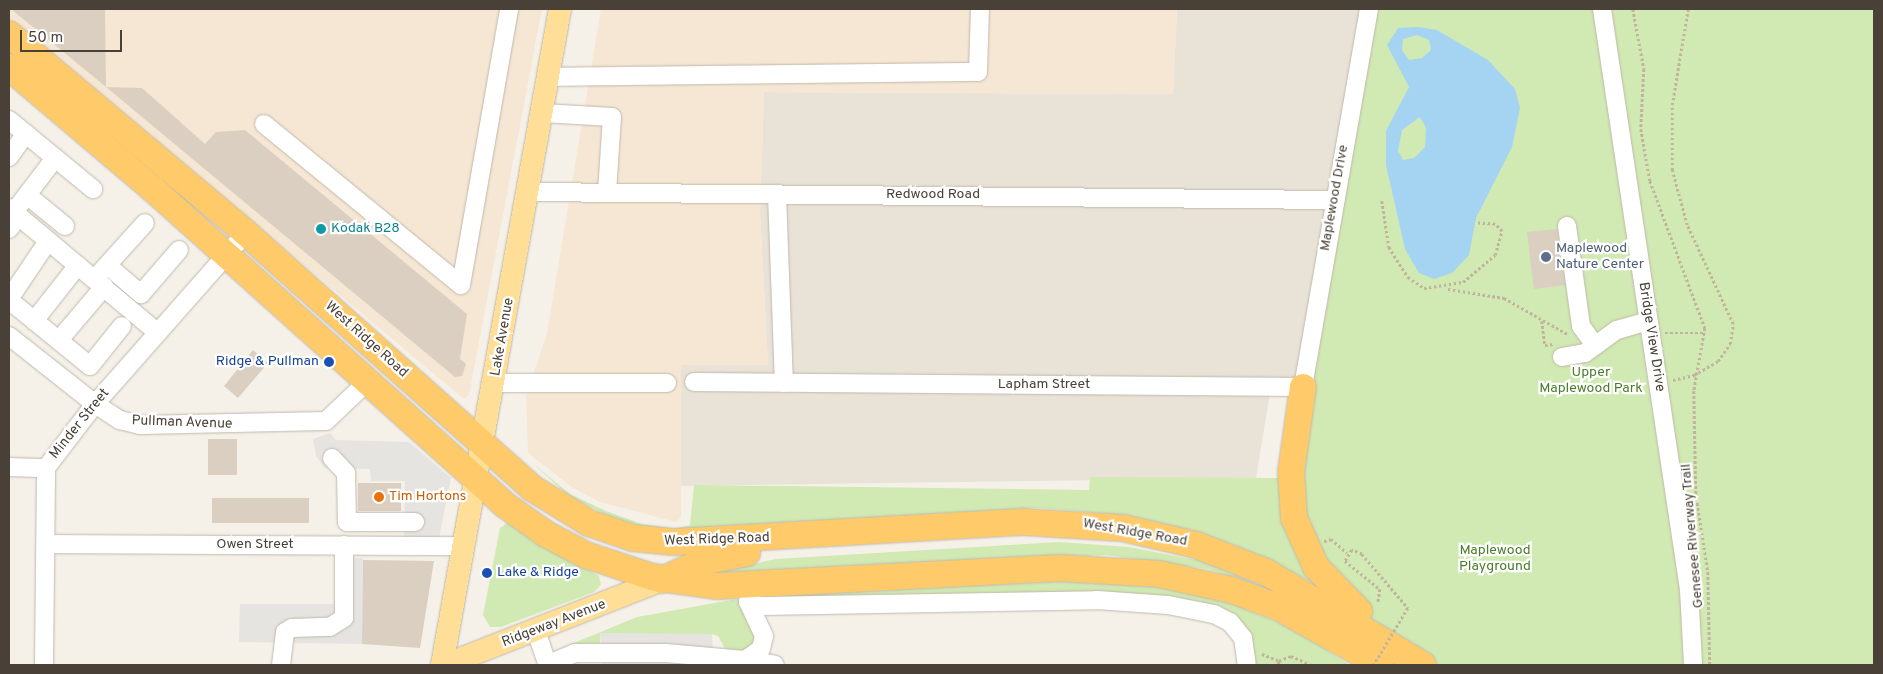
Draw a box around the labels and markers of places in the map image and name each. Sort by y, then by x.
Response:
place label: Kodak B28 [331,221,400,237]
marker: Kodak B28 [315,223,327,235]
place label: Maplewood Nature Center [1556,241,1644,274]
marker: Maplewood Nature Center [1540,251,1552,263]
place label: Ridge & Pullman [216,354,319,370]
marker: Ridge & Pullman [323,356,335,368]
place label: Tim Hortons [389,489,466,505]
marker: Tim Hortons [373,491,385,503]
place label: Lake & Ridge [497,565,579,581]
marker: Lake & Ridge [481,567,493,579]

